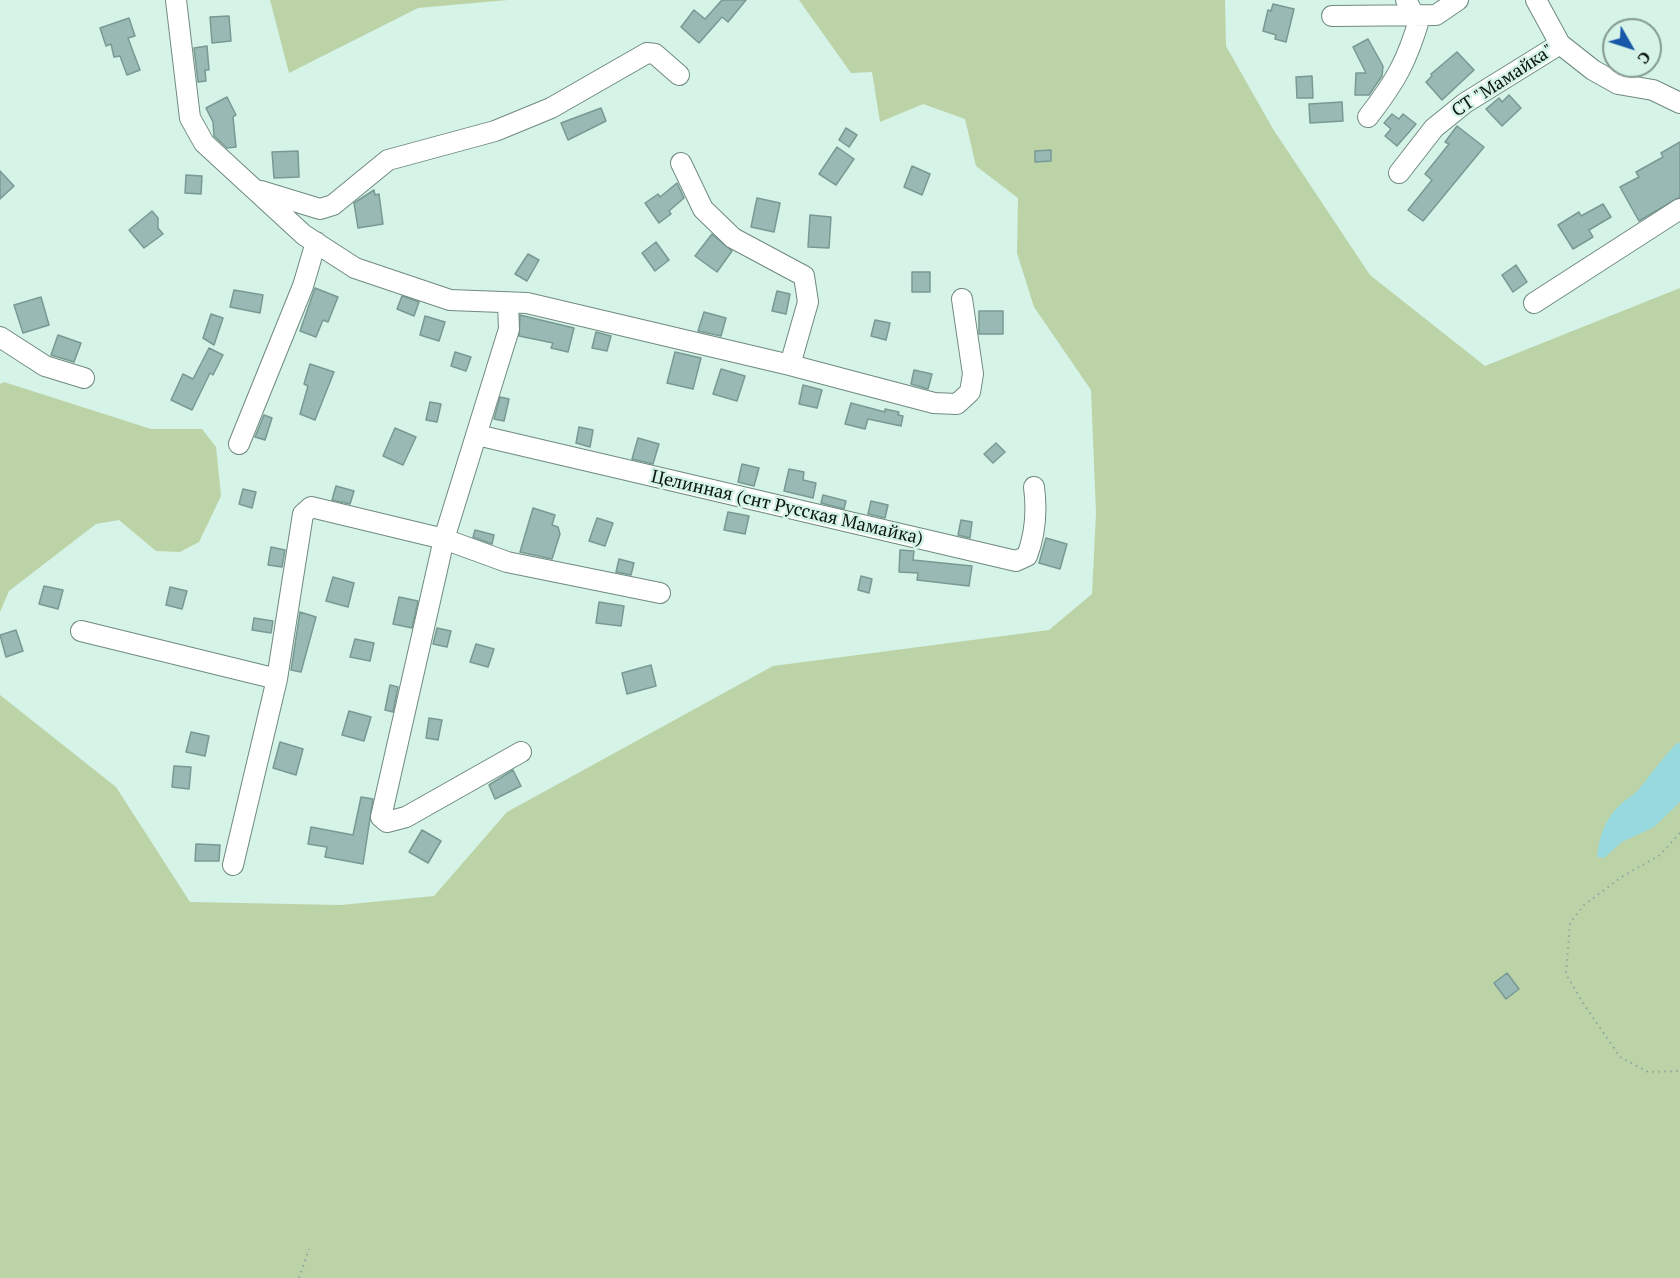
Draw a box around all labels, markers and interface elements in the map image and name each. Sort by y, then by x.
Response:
north arrow [1602,18,1662,78]
street label: СТ "Мамайка" [1448,40,1558,122]
text: С [1633,47,1656,69]
street label: Целинная (снт Русская Мамайка) [649,466,925,550]

